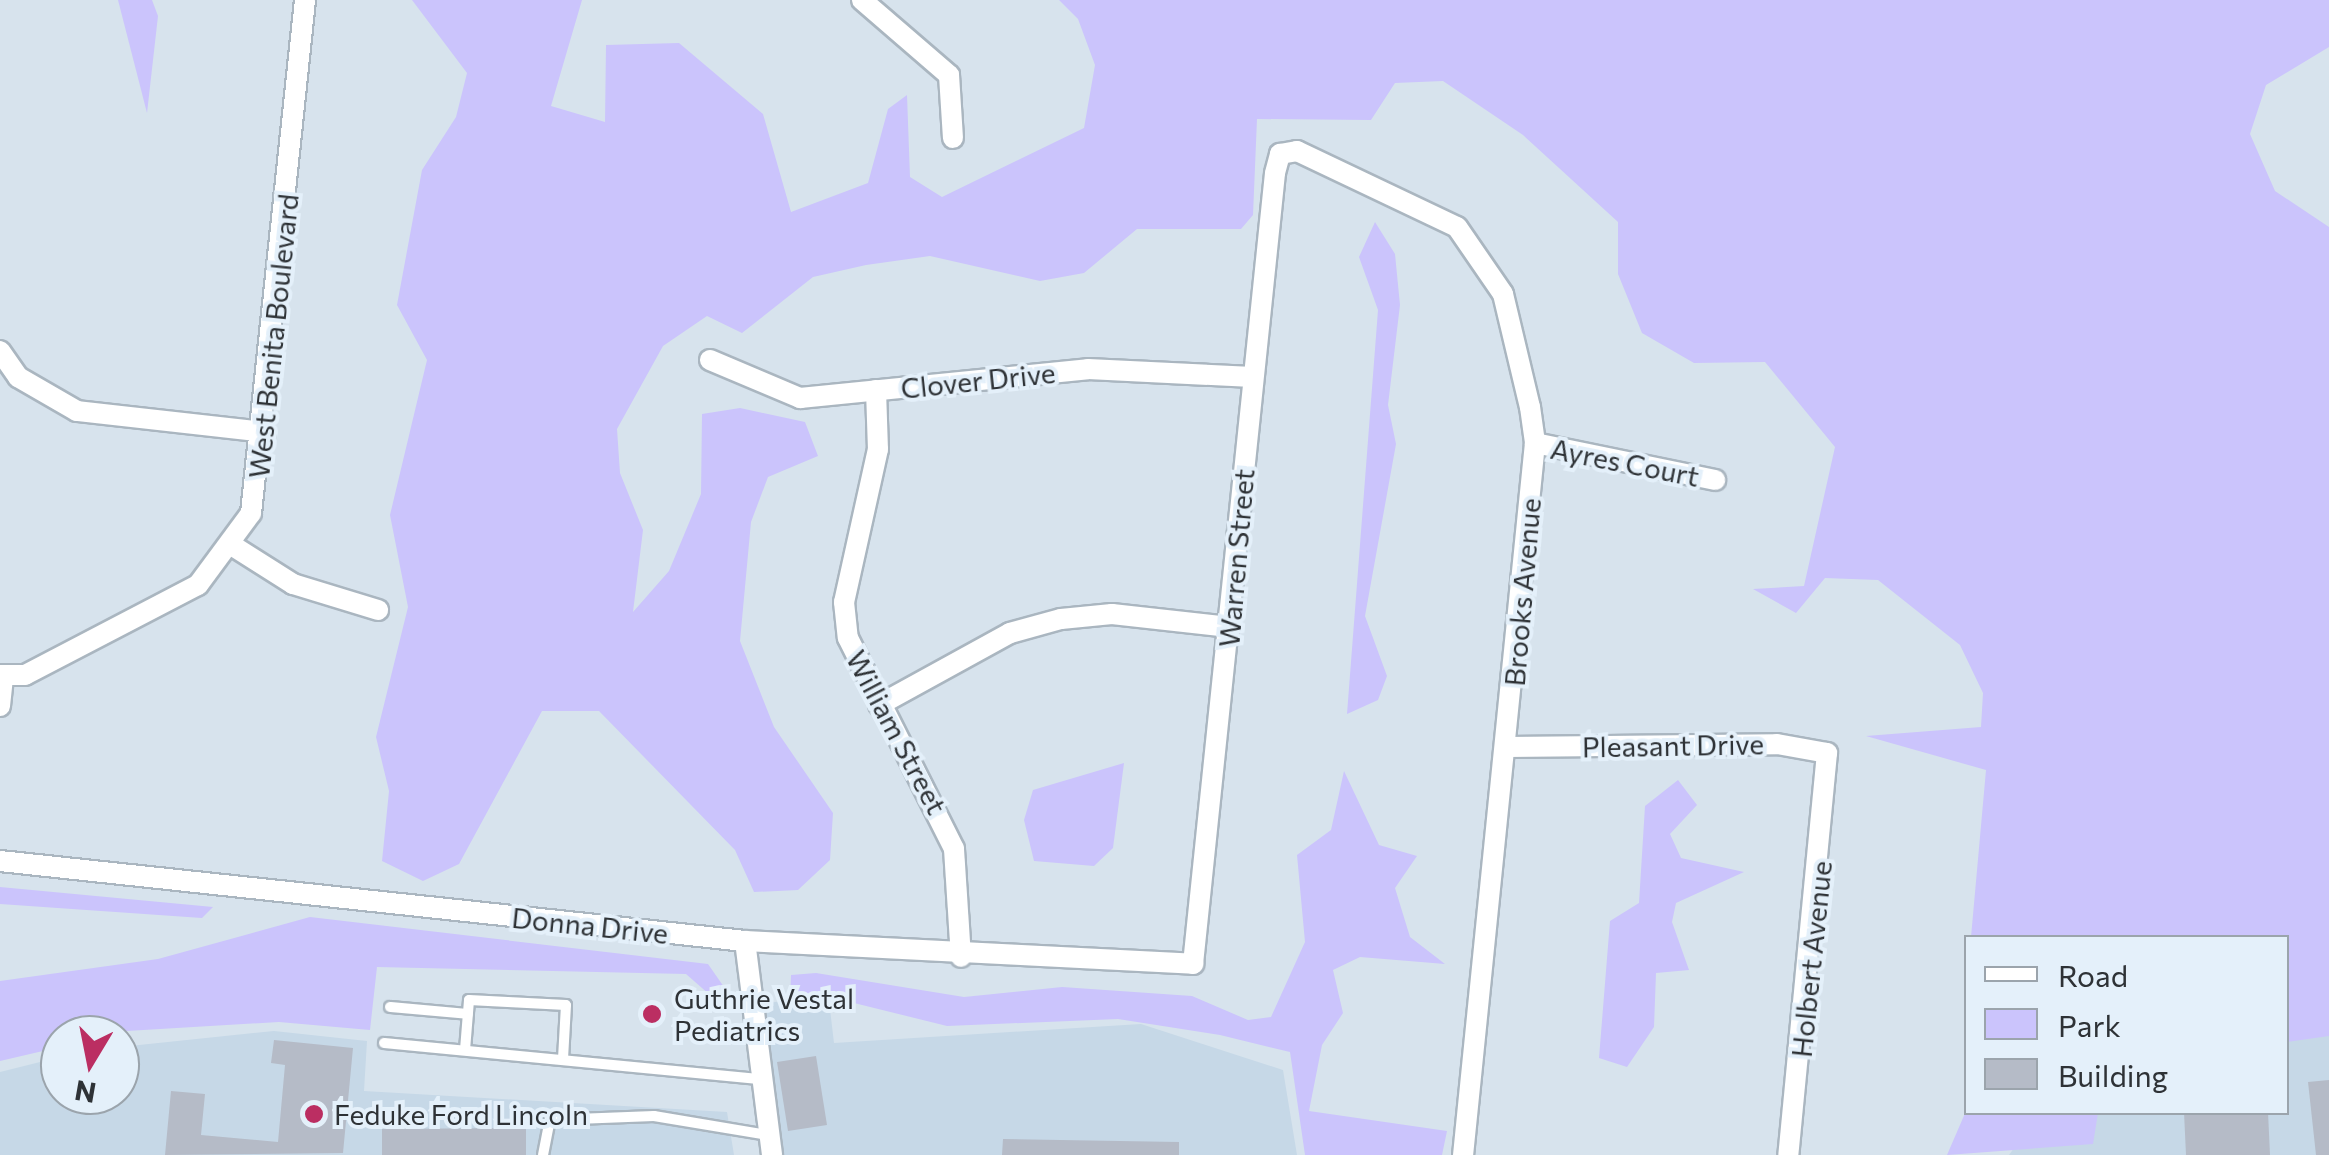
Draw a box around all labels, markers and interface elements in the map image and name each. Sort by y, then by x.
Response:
street label: West Benita Boulevard [241,192,305,480]
street label: Clover Drive [899,355,1057,405]
street label: Ayres Court [1548,431,1702,493]
street label: Warren Street [1211,467,1261,649]
street label: Brooks Avenue [1497,496,1547,688]
street label: William Street [840,644,954,820]
street label: Pleasant Drive [1582,727,1764,763]
street label: Holbert Avenue [1784,859,1838,1059]
street label: Donna Drive [510,900,670,950]
legend [1964,935,2289,1115]
text: Road [2058,956,2128,993]
place label: Guthrie Vestal Pediatrics [674,981,854,1047]
marker: Guthrie Vestal Pediatrics [639,1001,665,1027]
text: Park [2058,1006,2121,1043]
north arrow [40,1015,140,1115]
text: Building [2058,1056,2168,1093]
text: N [72,1074,98,1111]
place label: Feduke Ford Lincoln [334,1097,588,1131]
marker: Feduke Ford Lincoln [303,1103,325,1125]

